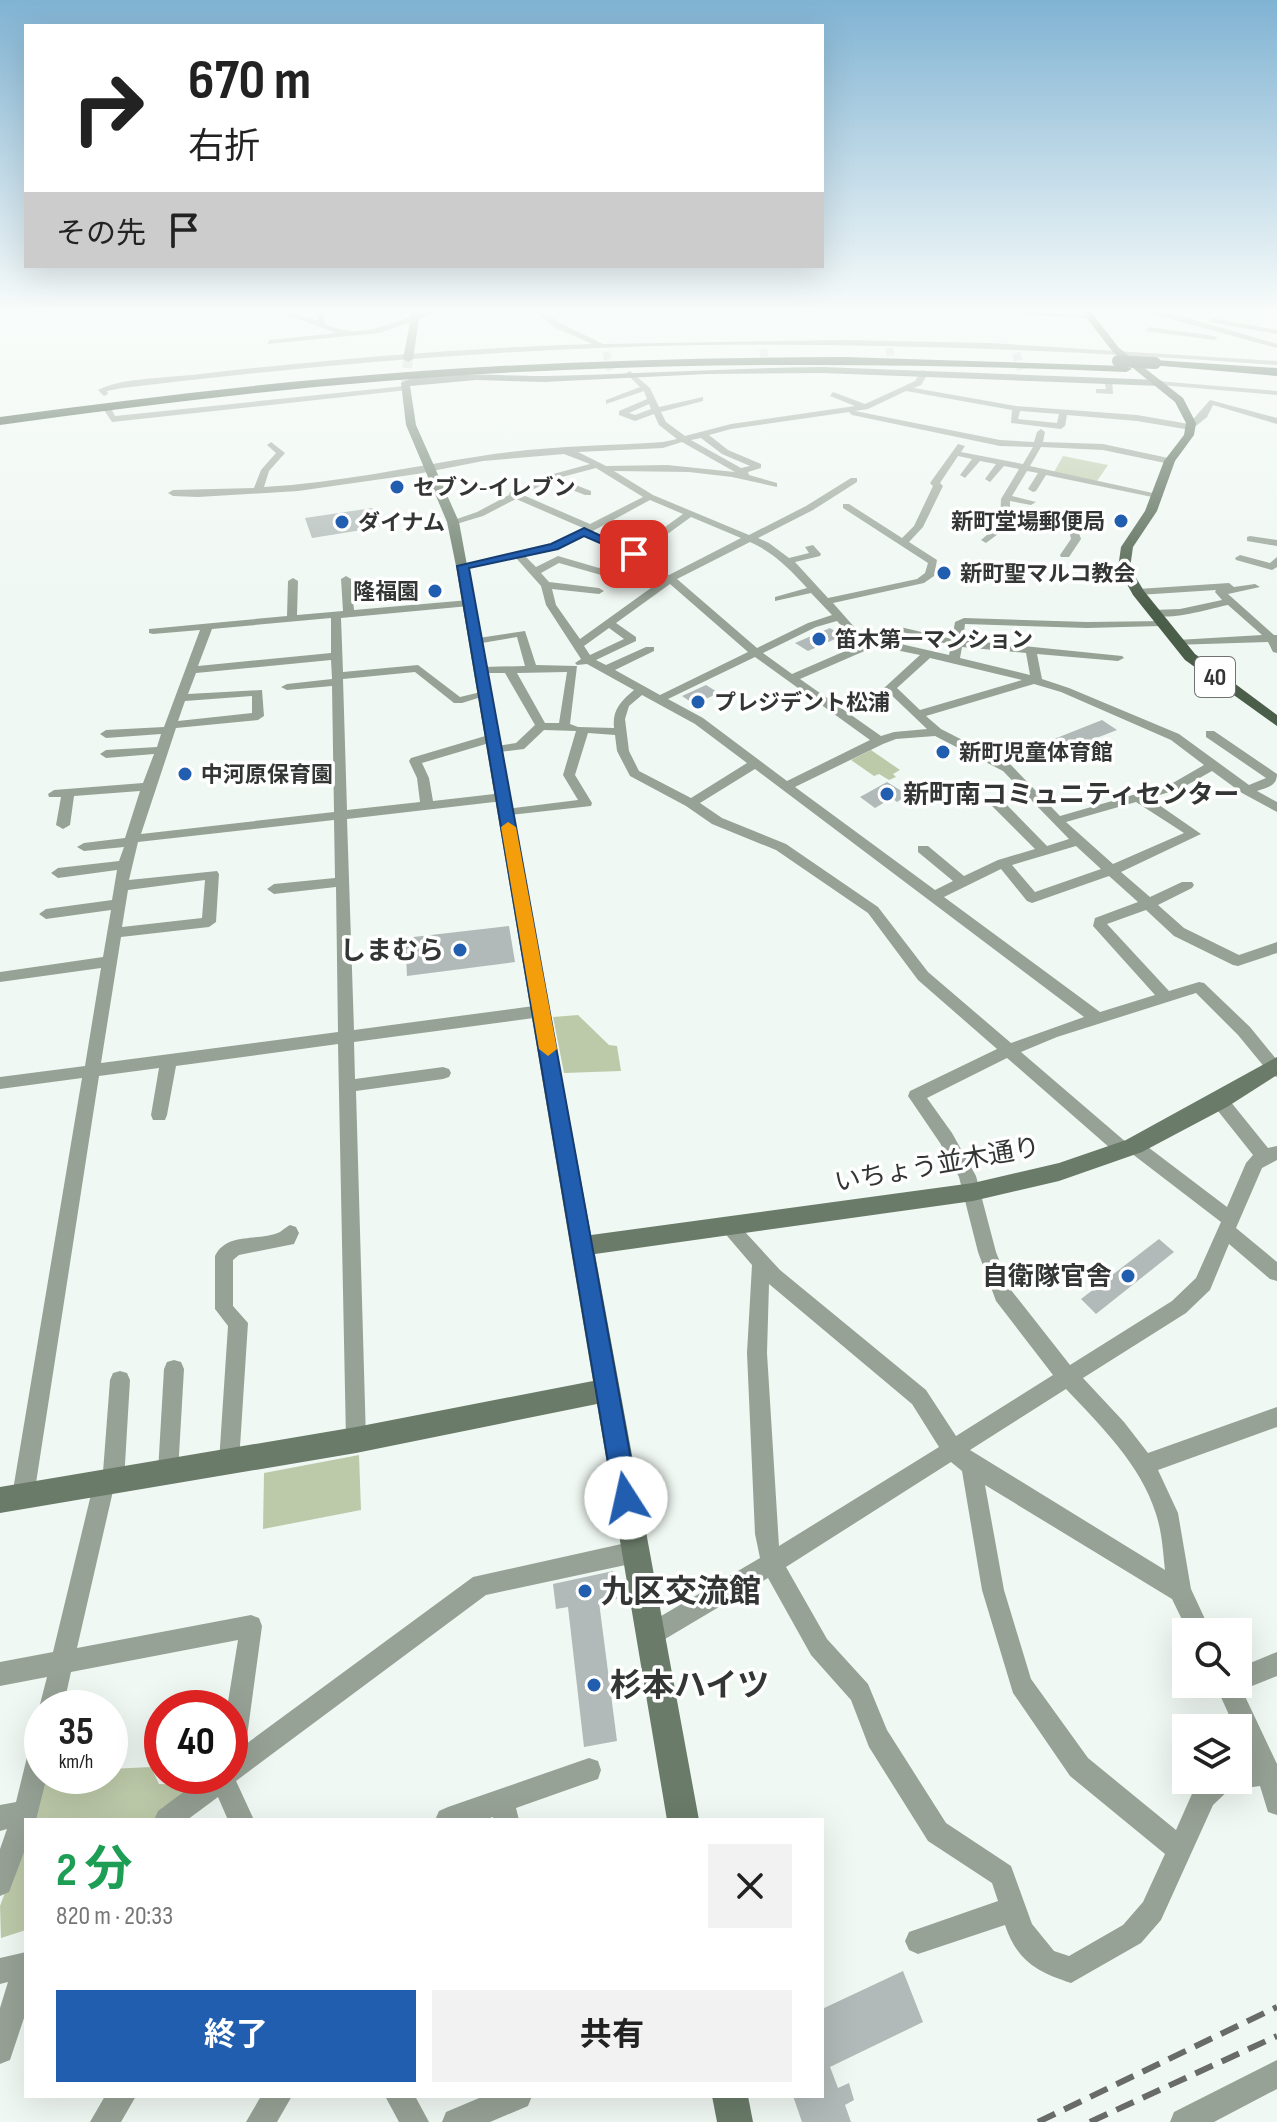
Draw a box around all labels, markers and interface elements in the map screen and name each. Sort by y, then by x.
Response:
text: 670 m [188,48,311,115]
icon: right [56,56,160,160]
text: 右折 [188,126,260,169]
icon: arrive [162,208,206,252]
text: その先 [56,216,146,252]
place label: セブン-イレブン [413,475,575,502]
marker: セブン-イレブン [388,478,406,496]
place label: 新町堂場郵便局 [951,509,1105,536]
place label: ダイナム [358,510,445,537]
marker: 新町堂場郵便局 [1112,512,1130,530]
marker: ダイナム [333,513,351,531]
pin [600,520,668,588]
icon: arrive [612,532,656,576]
place label: 新町聖マルコ教会 [960,561,1136,588]
marker: 新町聖マルコ教会 [935,564,953,582]
place label: 隆福園 [353,579,419,606]
marker: 隆福園 [426,582,444,600]
place label: 笛木第一マンション [835,627,1033,654]
marker: 笛木第一マンション [810,630,828,648]
road number: 40 [1195,657,1235,697]
place label: プレジデント松浦 [714,690,890,717]
marker: プレジデント松浦 [689,693,707,711]
place label: 新町児童体育館 [959,740,1113,767]
marker: 新町児童体育館 [934,743,952,761]
place label: 中河原保育園 [201,762,333,789]
marker: 中河原保育園 [176,765,194,783]
place label: 新町南コミュニティセンター [903,780,1239,811]
marker: 新町南コミュニティセンター [878,785,896,803]
place label: しまむら [340,936,444,967]
marker: しまむら [451,941,469,959]
street label: いちょう並木通り [832,1132,1042,1199]
place label: 自衛隊官舎 [982,1262,1112,1293]
marker: 自衛隊官舎 [1119,1267,1137,1285]
position arrow [584,1456,668,1540]
place label: 九区交流館 [601,1573,761,1612]
marker: 九区交流館 [576,1582,594,1600]
map controls [1172,1618,1252,1794]
button: search [1172,1618,1252,1698]
place label: 杉本ハイツ [610,1667,769,1706]
marker: 杉本ハイツ [585,1676,603,1694]
speed limit sign: 40 [144,1690,248,1794]
text: 35 [58,1708,94,1756]
button: layers [1172,1714,1252,1794]
text: km/h [59,1750,93,1774]
text: 2 分 [56,1842,133,1899]
button: close [708,1844,792,1928]
text: 820 m · 20:33 [56,1901,173,1932]
button: 終了 [56,1990,416,2082]
button: 共有 [432,1990,792,2082]

